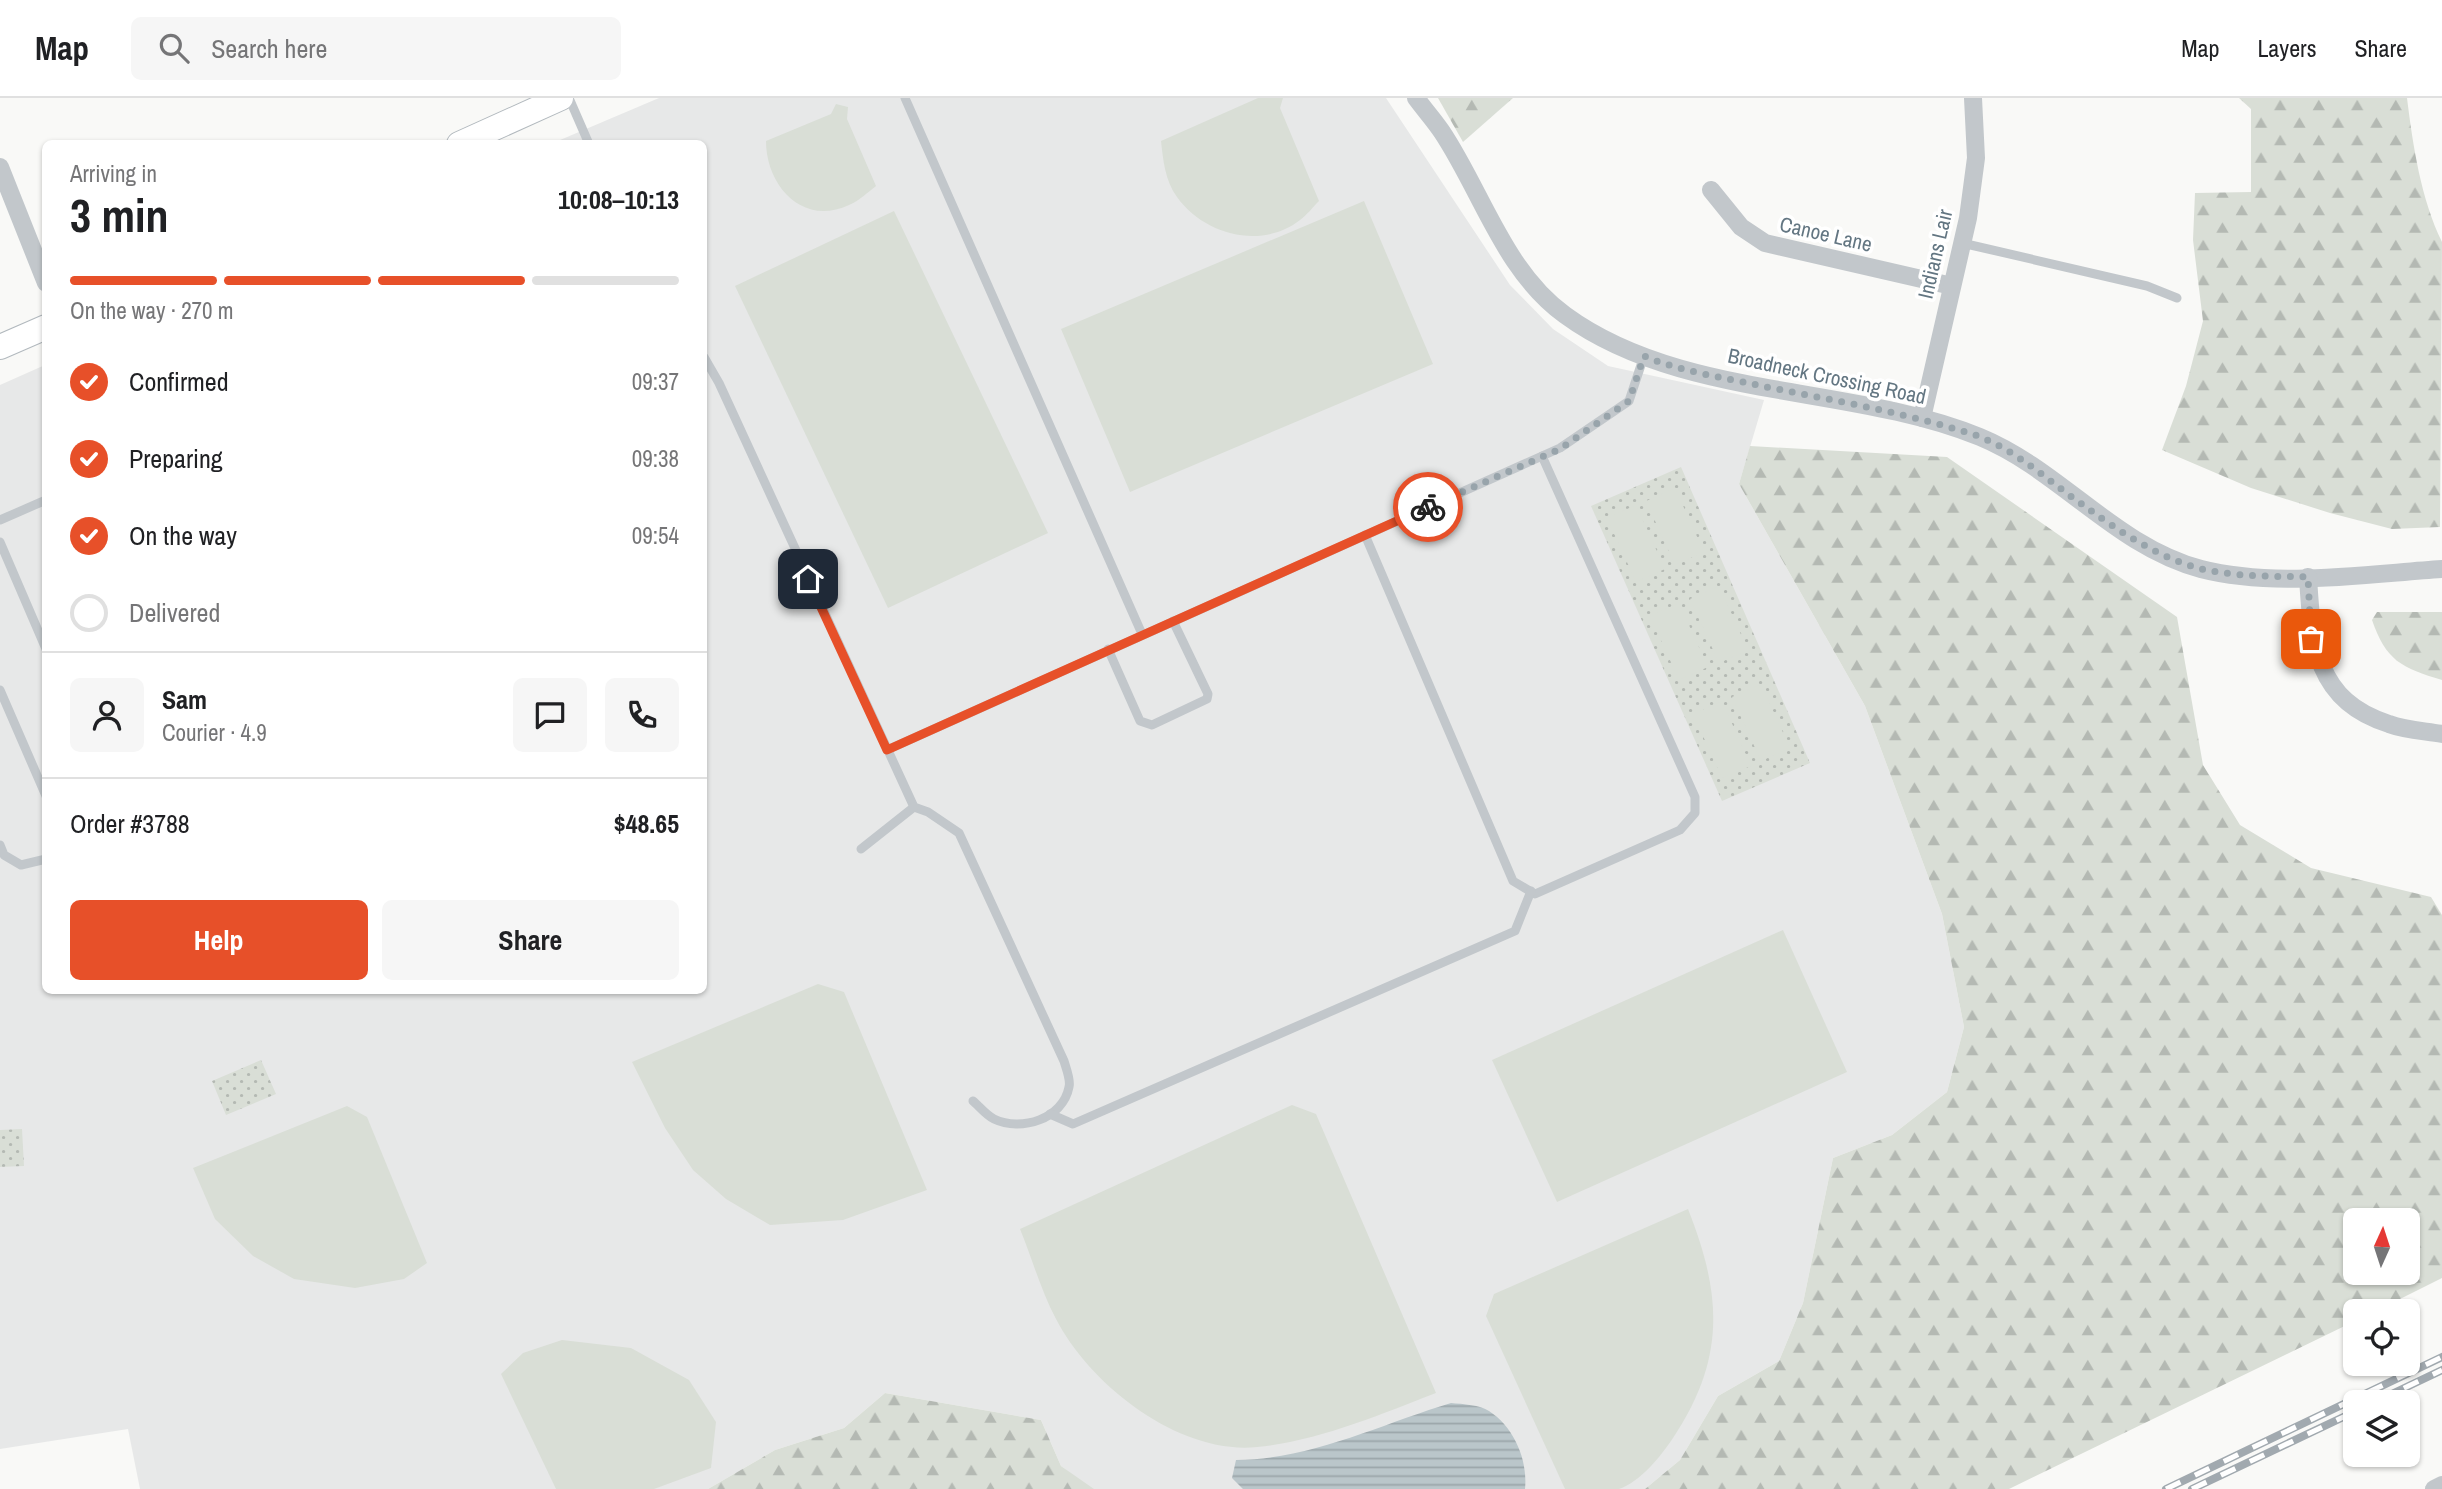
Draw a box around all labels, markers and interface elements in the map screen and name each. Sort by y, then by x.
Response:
search box [131,17,621,80]
text: Map [35,26,89,70]
icon: search [155,29,193,67]
text: Search here [211,31,327,66]
text: Map [2181,32,2219,64]
text: Layers [2257,32,2316,64]
text: Share [2354,32,2407,64]
text: Arriving in [70,158,157,189]
text: 10:08–10:13 [558,182,679,217]
text: 3 min [70,184,169,246]
street label: Indians Lair [1911,206,1959,302]
street label: Canoe Lane [1777,209,1875,259]
text: On the way · 270 m [70,295,234,326]
street label: Broadneck Crossing Road [1725,341,1929,411]
icon: check [70,363,108,401]
text: Confirmed [129,364,229,399]
text: 09:37 [632,366,679,397]
icon: check [70,440,108,478]
text: Preparing [129,441,223,476]
text: 09:38 [632,443,679,474]
courier [1393,472,1463,542]
icon: bike [1409,488,1447,526]
icon: check [70,517,108,555]
text: On the way [129,518,237,553]
text: 09:54 [632,520,679,551]
pin [778,549,838,609]
icon: home [789,560,827,598]
text: Delivered [129,595,220,630]
pin [2281,609,2341,669]
icon: bag [2292,620,2330,658]
button: person [70,678,144,752]
button: chat [513,678,587,752]
button: phone [605,678,679,752]
text: Sam [162,682,207,717]
text: Courier · 4.9 [162,717,267,748]
text: Order #3788 [70,806,190,841]
text: $48.65 [614,806,679,841]
button: Help [70,900,368,980]
button: Share [382,900,679,980]
north arrow [2343,1208,2420,1284]
map controls [2343,1208,2420,1467]
button: locate [2343,1299,2420,1376]
button: layers [2343,1390,2420,1467]

